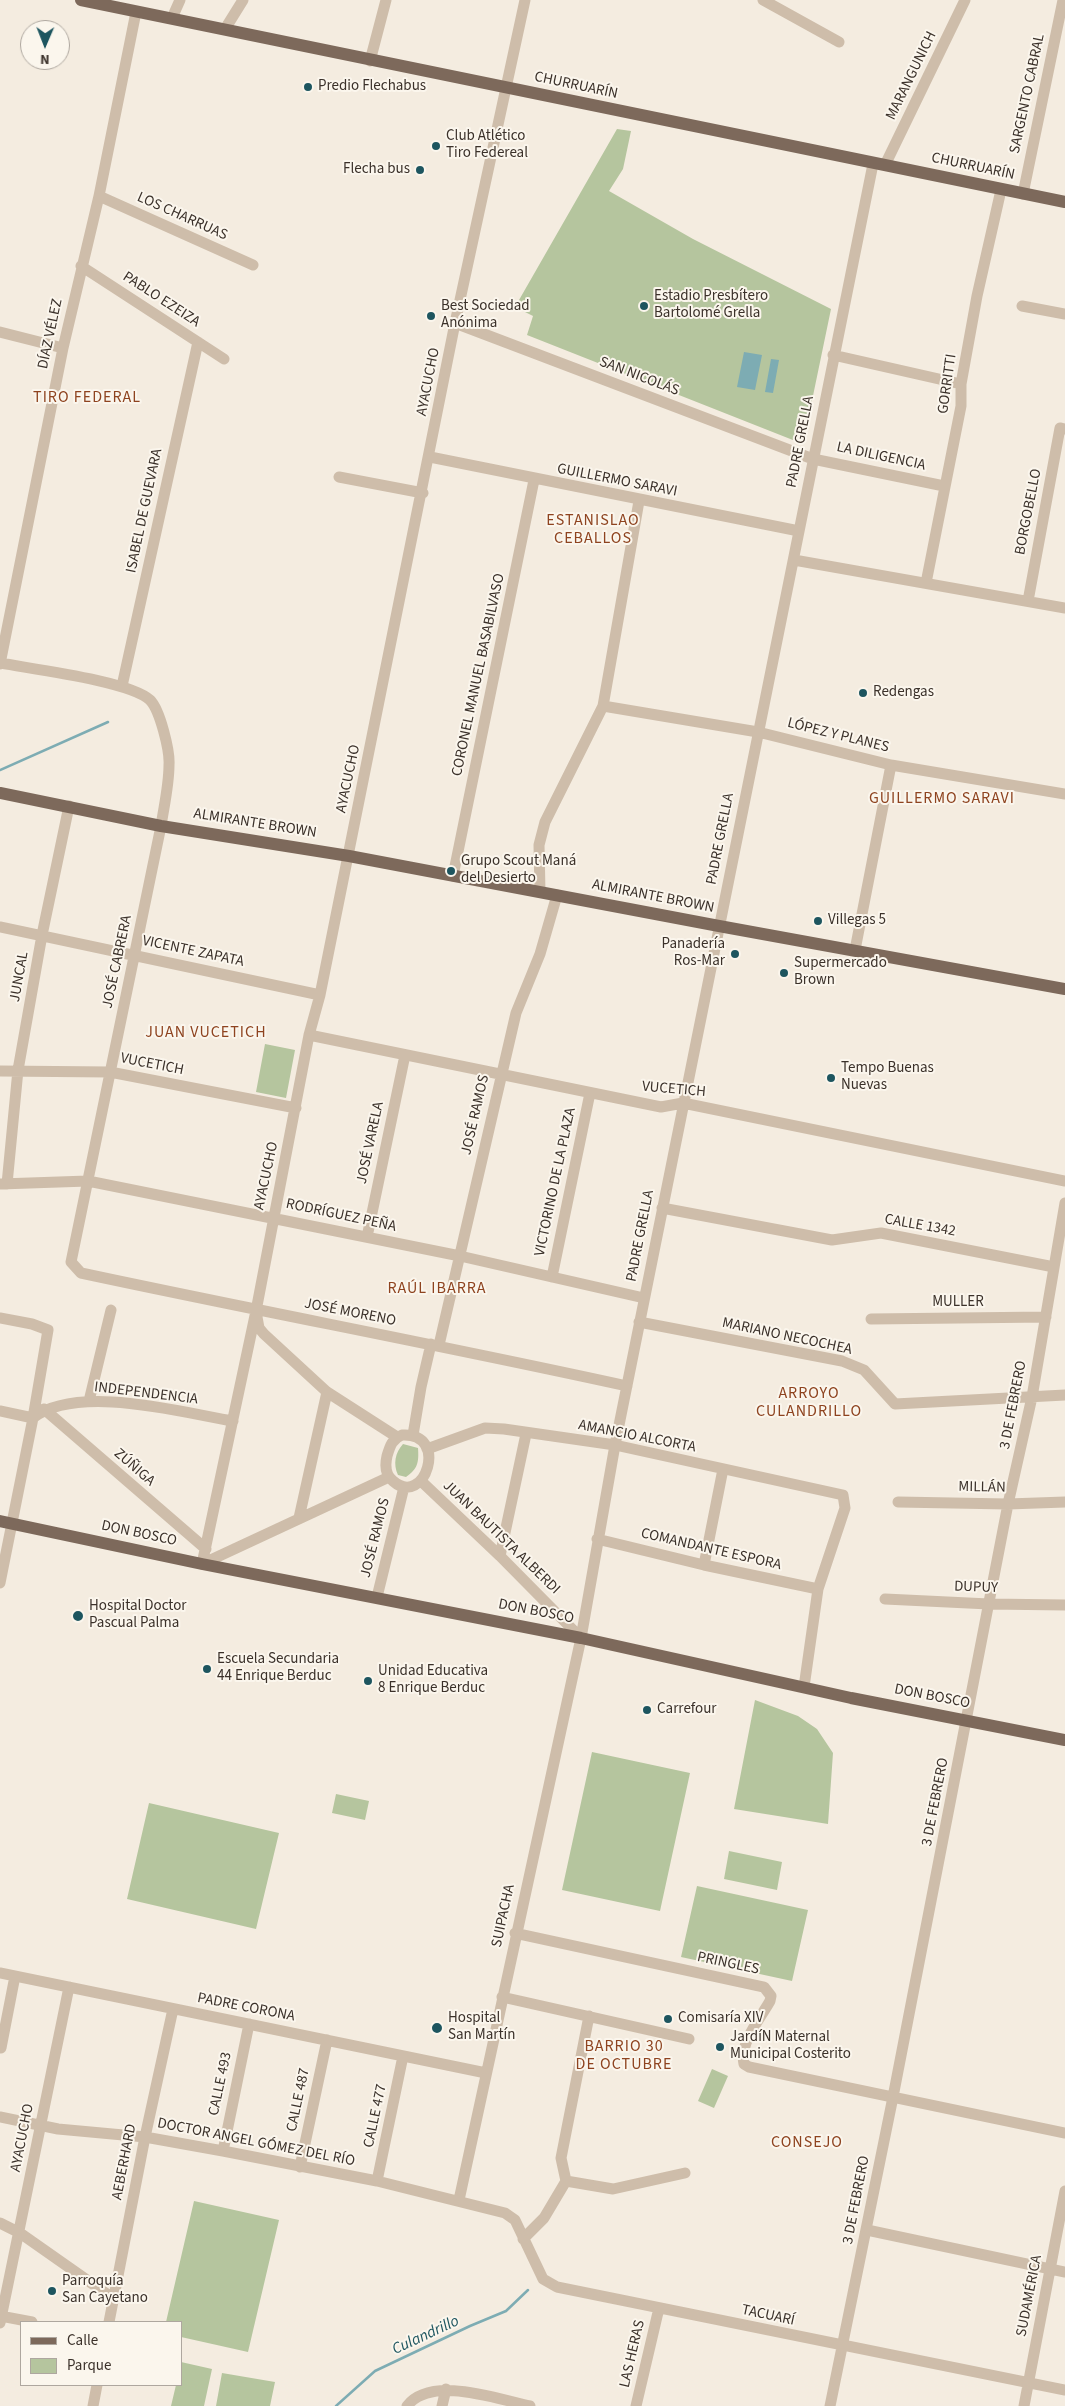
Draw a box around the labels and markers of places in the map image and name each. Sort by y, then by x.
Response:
place label: Predio Flechabus [318,78,426,96]
marker: Predio Flechabus [302,81,314,93]
place label: Club Atlético Tiro Federeal [446,128,528,163]
marker: Club Atlético Tiro Federeal [430,140,442,152]
place label: Flecha bus [343,161,410,179]
marker: Flecha bus [414,164,426,176]
place label: Estadio Presbítero Bartolomé Grella [654,288,768,323]
place label: Best Sociedad Anónima [441,298,530,333]
marker: Estadio Presbítero Bartolomé Grella [638,300,650,312]
marker: Best Sociedad Anónima [425,310,437,322]
place label: Redengas [873,684,934,702]
marker: Redengas [857,687,869,699]
place label: Grupo Scout Maná del Desierto [461,853,576,888]
marker: Grupo Scout Maná del Desierto [445,865,457,877]
place label: Villegas 5 [828,912,886,930]
marker: Villegas 5 [812,915,824,927]
place label: Panadería Ros-Mar [662,936,725,971]
marker: Panadería Ros-Mar [729,948,741,960]
place label: Supermercado Brown [794,955,887,990]
marker: Supermercado Brown [778,967,790,979]
place label: Tempo Buenas Nuevas [841,1060,934,1095]
marker: Tempo Buenas Nuevas [825,1072,837,1084]
place label: Hospital Doctor Pascual Palma [89,1598,187,1633]
marker: Hospital Doctor Pascual Palma [71,1609,85,1623]
place label: Escuela Secundaria 44 Enrique Berduc [217,1651,339,1686]
marker: Escuela Secundaria 44 Enrique Berduc [201,1663,213,1675]
place label: Unidad Educativa 8 Enrique Berduc [378,1663,488,1698]
marker: Unidad Educativa 8 Enrique Berduc [362,1675,374,1687]
place label: Carrefour [657,1701,717,1719]
marker: Carrefour [641,1704,653,1716]
place label: Hospital San Martín [448,2010,515,2045]
place label: Comisaría XIV [678,2010,763,2028]
marker: Comisaría XIV [662,2013,674,2025]
marker: Hospital San Martín [430,2021,444,2035]
place label: JardíN Maternal Municipal Costerito [730,2029,851,2064]
marker: JardíN Maternal Municipal Costerito [714,2041,726,2053]
place label: Parroquía San Cayetano [62,2273,148,2308]
marker: Parroquía San Cayetano [46,2285,58,2297]

